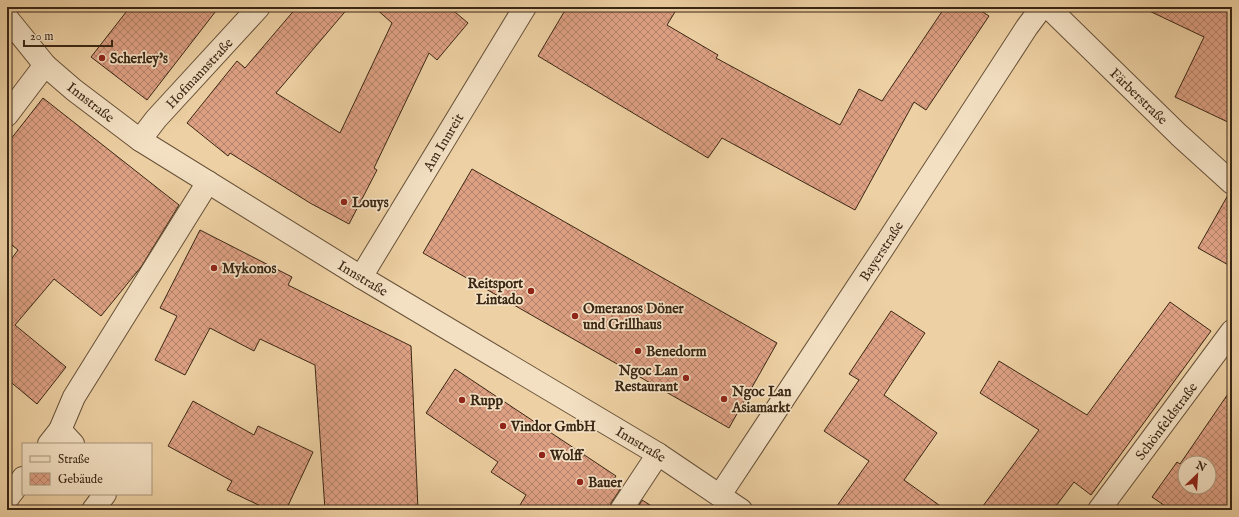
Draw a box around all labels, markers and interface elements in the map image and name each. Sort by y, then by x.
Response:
scale bar [24,22,112,48]
text: 20 m [30,29,53,44]
street label: Hofmannstraße [162,34,238,113]
place label: Scherley's [110,50,168,68]
marker: Scherley's [97,53,107,63]
street label: Färberstraße [1106,65,1171,129]
street label: Innstraße [63,79,118,127]
street label: Am Innreit [419,110,468,176]
place label: Louys [352,194,389,212]
marker: Louys [339,197,349,207]
street label: Bayerstraße [856,218,908,285]
street label: Innstraße [334,257,391,301]
place label: Mykonos [222,260,276,278]
marker: Mykonos [209,263,219,273]
place label: Reitsport Lintado [468,275,523,309]
marker: Reitsport Lintado [526,286,536,296]
place label: Omeranos Döner und Grillhaus [583,300,685,334]
marker: Omeranos Döner und Grillhaus [570,311,580,321]
place label: Benedorm [646,343,707,361]
marker: Benedorm [633,346,643,356]
place label: Ngoc Lan Restaurant [615,362,679,396]
marker: Ngoc Lan Restaurant [681,373,691,383]
street label: Schönfeldstraße [1132,379,1202,464]
place label: Ngoc Lan Asiamarkt [731,383,792,417]
place label: Rupp [470,392,503,410]
marker: Ngoc Lan Asiamarkt [719,394,729,404]
marker: Rupp [457,395,467,405]
place label: Vindor GmbH [510,418,596,436]
marker: Vindor GmbH [498,421,508,431]
street label: Innstraße [612,423,669,467]
legend [22,443,152,495]
place label: Wolff [549,447,584,465]
marker: Wolff [537,450,547,460]
text: Straße [58,452,90,467]
north arrow [1177,455,1217,495]
text: N [1193,458,1209,475]
text: Gebäude [58,472,103,487]
place label: Bauer [588,474,623,492]
marker: Bauer [575,477,585,487]

